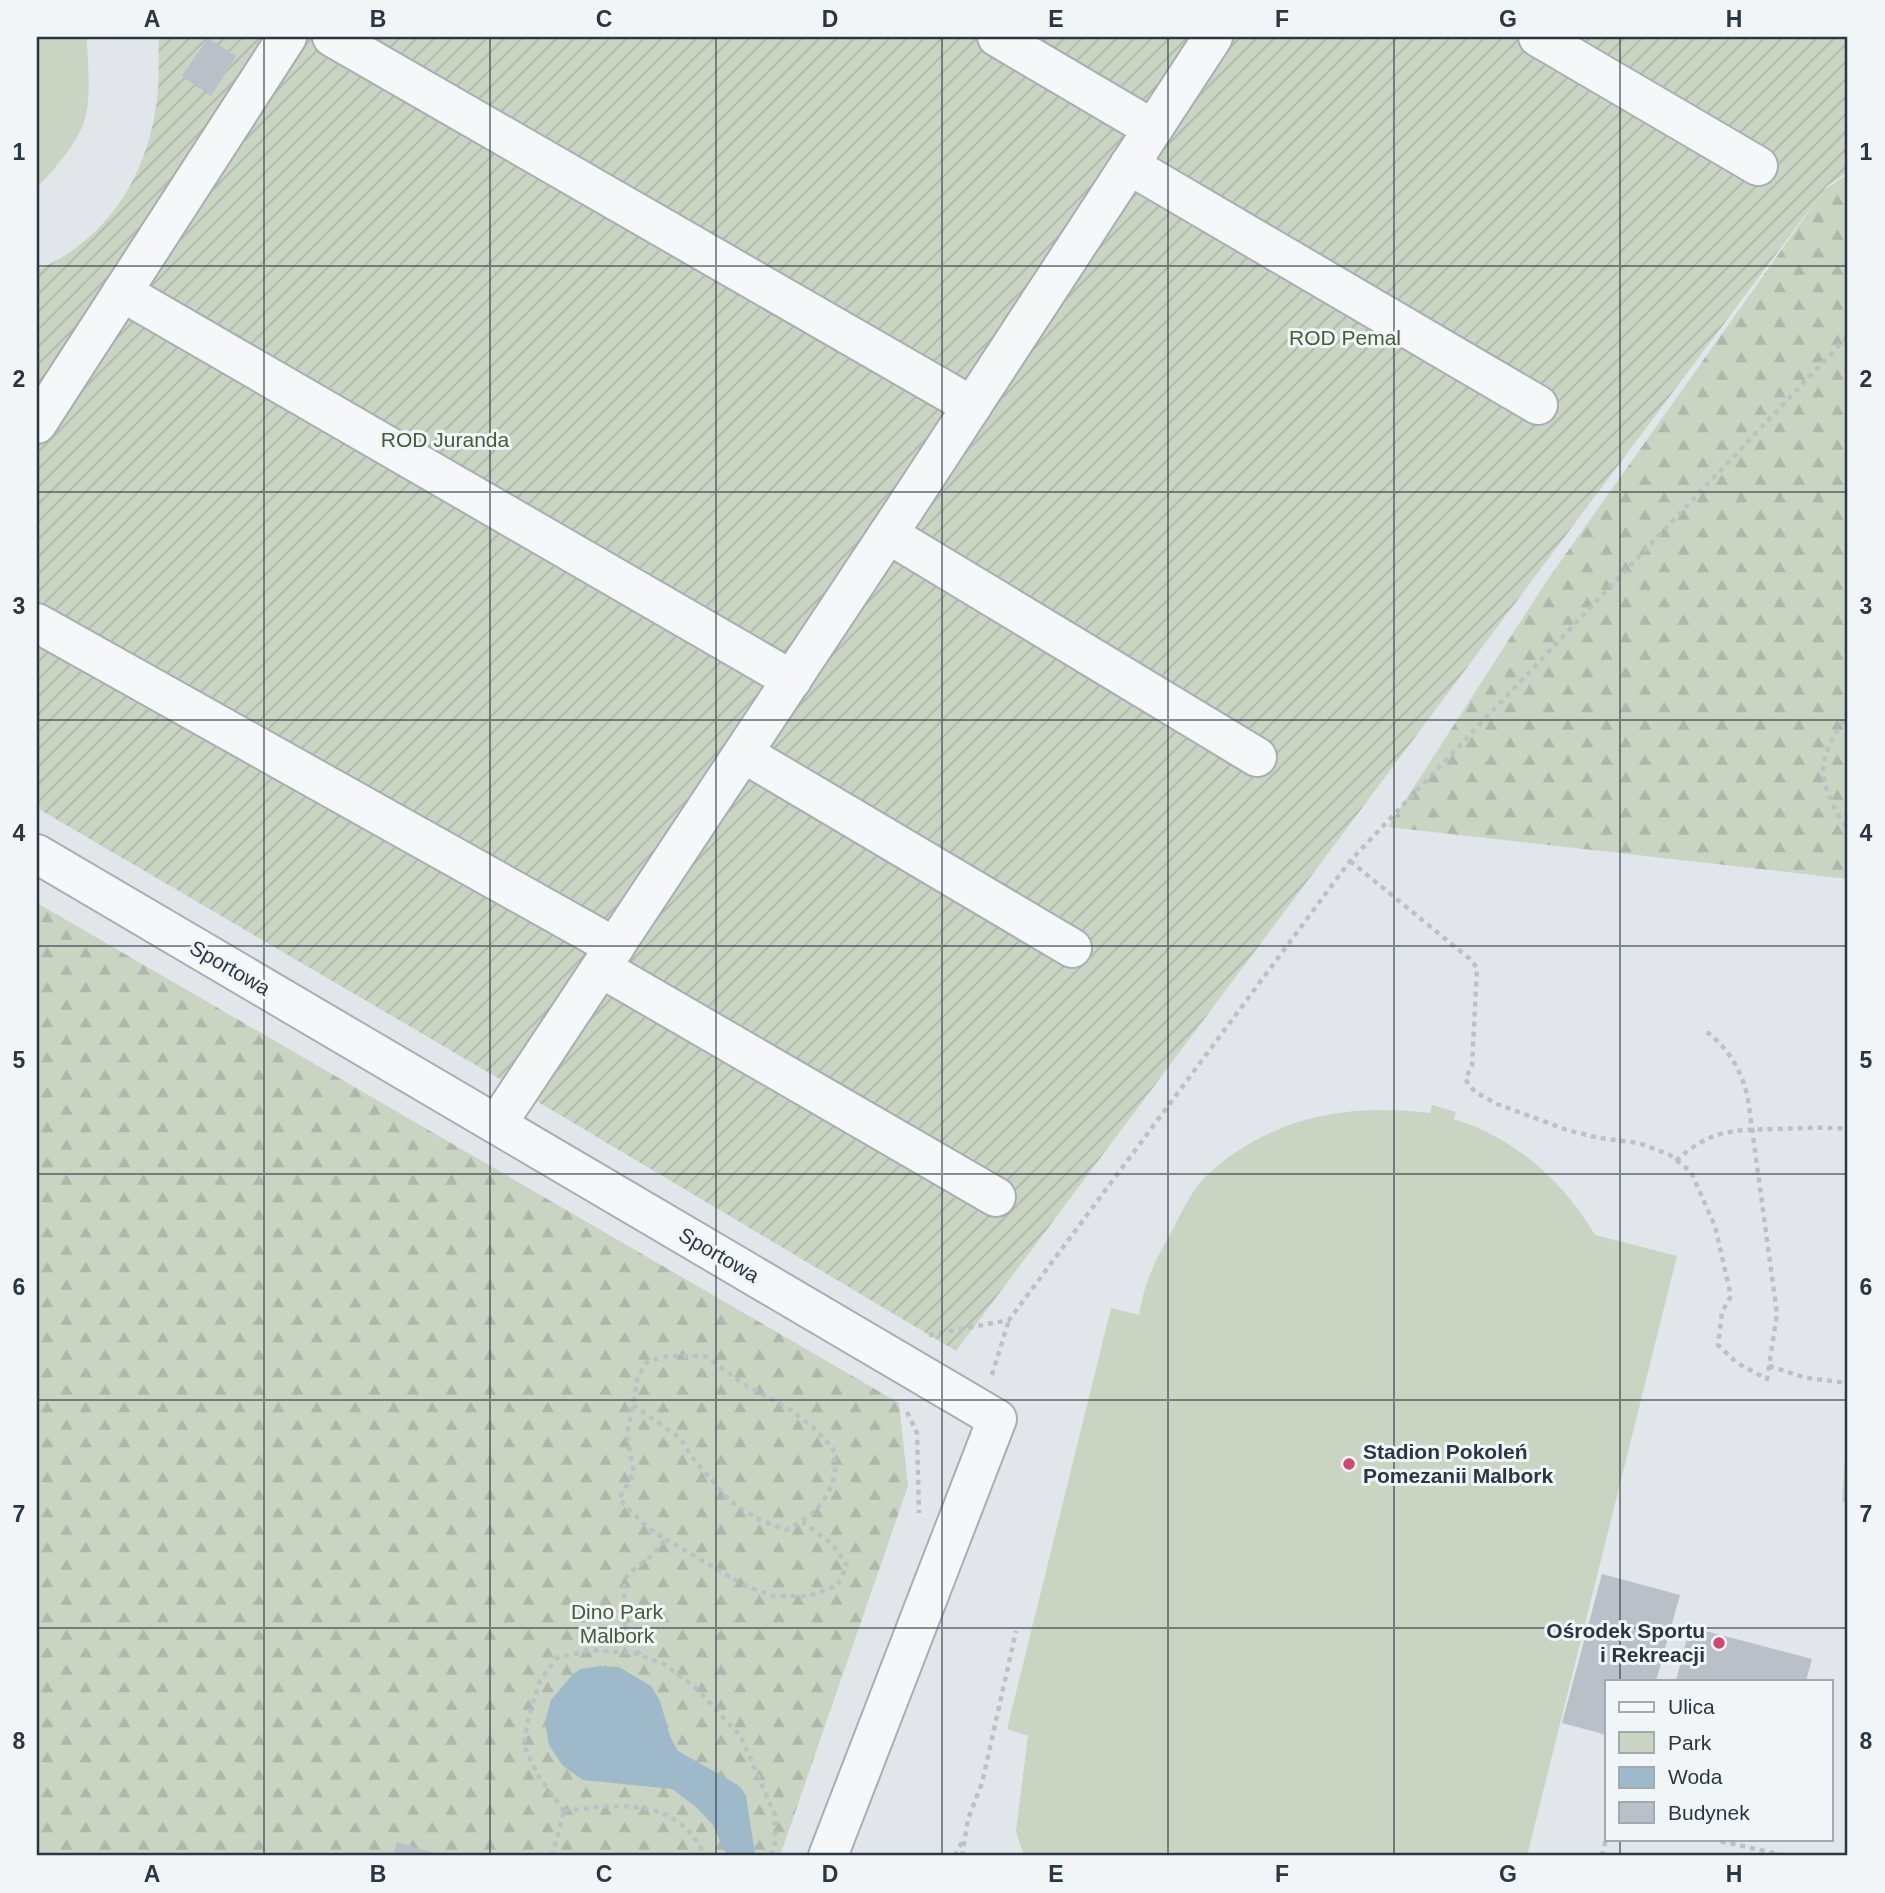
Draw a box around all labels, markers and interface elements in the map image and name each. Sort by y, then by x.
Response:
text: A [144,6,160,32]
text: B [370,6,386,32]
text: C [596,6,612,32]
text: D [822,6,838,32]
text: E [1048,6,1064,32]
text: F [1275,6,1289,32]
text: G [1499,6,1517,32]
text: H [1726,6,1742,32]
text: 1 [13,139,26,165]
text: 1 [1860,139,1873,165]
park label: ROD Pemal [1289,326,1401,349]
text: 2 [13,366,25,392]
text: 2 [1860,366,1872,392]
park label: ROD Juranda [381,428,510,451]
text: 3 [13,593,25,619]
text: 3 [1860,593,1872,619]
text: 4 [13,820,26,846]
text: 4 [1860,820,1873,846]
street label: Sportowa [186,935,275,1000]
text: 5 [13,1047,26,1073]
text: 5 [1860,1047,1873,1073]
street label: Sportowa [675,1222,764,1287]
text: 6 [13,1274,25,1300]
text: 6 [1860,1274,1872,1300]
place label: Stadion Pokoleń Pomezanii Malbork [1363,1440,1554,1487]
marker: Stadion Pokoleń Pomezanii Malbork [1341,1456,1357,1472]
text: 7 [13,1501,25,1527]
text: 7 [1860,1501,1872,1527]
park label: Dino Park Malbork [571,1600,664,1647]
place label: Ośrodek Sportu i Rekreacji [1546,1619,1705,1666]
marker: Ośrodek Sportu i Rekreacji [1711,1635,1727,1651]
legend [1605,1680,1832,1840]
text: Ulica [1668,1695,1715,1718]
text: 8 [13,1728,26,1754]
text: 8 [1860,1728,1873,1754]
text: Park [1668,1731,1712,1754]
text: Woda [1668,1765,1723,1788]
text: Budynek [1668,1801,1750,1824]
text: A [144,1861,160,1887]
text: B [370,1861,386,1887]
text: C [596,1861,612,1887]
text: D [822,1861,838,1887]
text: E [1048,1861,1064,1887]
text: F [1275,1861,1289,1887]
text: G [1499,1861,1517,1887]
text: H [1726,1861,1742,1887]

